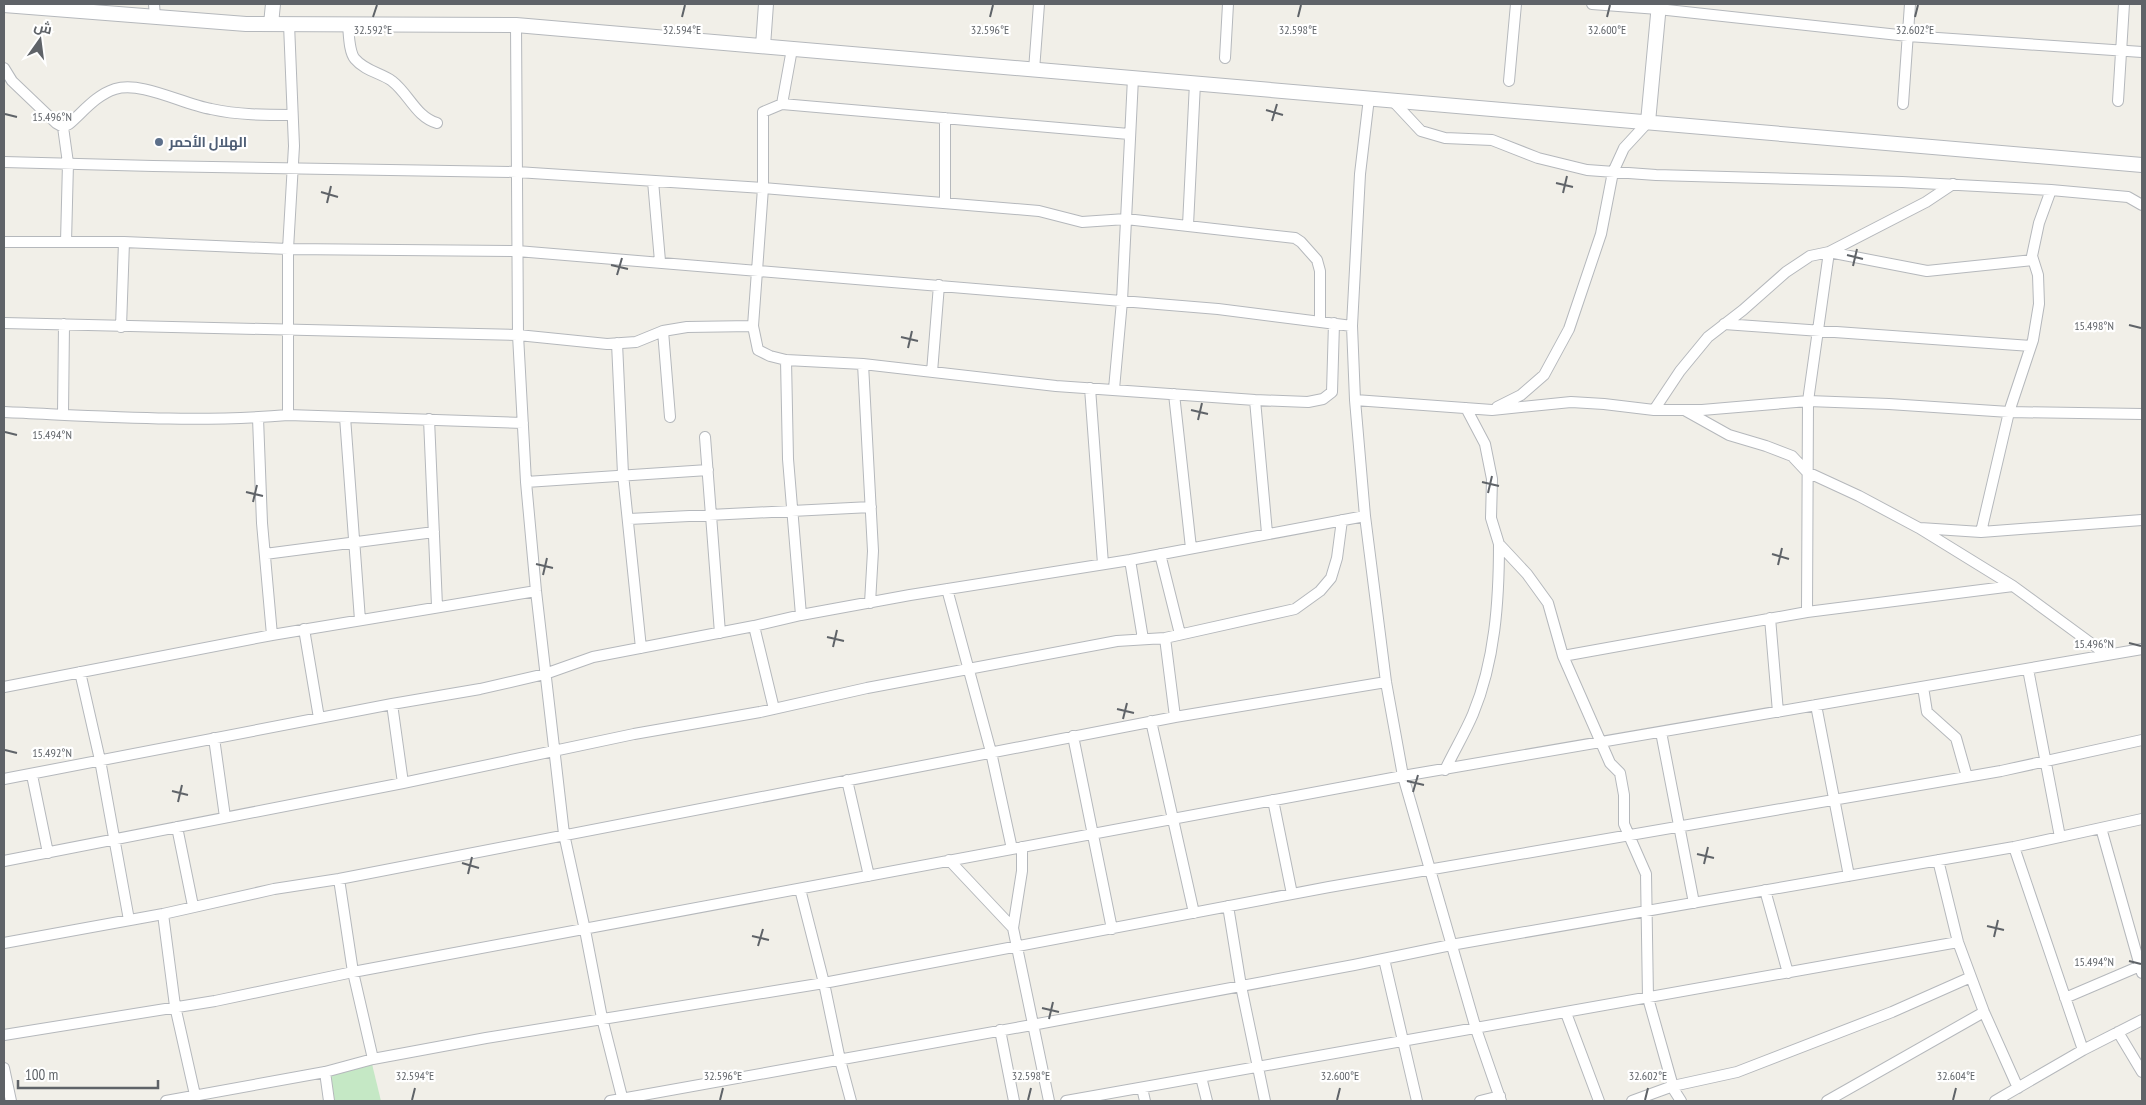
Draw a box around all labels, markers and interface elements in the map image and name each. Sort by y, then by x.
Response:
north arrow [15,15,65,65]
text: ش [32,16,54,38]
text: 32.592°E [354,22,392,37]
text: 32.594°E [663,22,701,37]
text: 32.596°E [971,22,1009,37]
text: 32.598°E [1279,22,1317,37]
text: 32.600°E [1588,22,1626,37]
text: 32.602°E [1896,22,1934,37]
text: 15.496°N [32,109,72,124]
place label: الهلال الأحمر [168,133,247,151]
marker: الهلال الأحمر [153,136,165,148]
text: 15.498°N [2074,318,2114,333]
text: 15.494°N [32,427,72,442]
text: 15.496°N [2074,636,2114,651]
text: 15.492°N [32,745,72,760]
text: 15.494°N [2074,954,2114,969]
scale bar [18,1058,158,1090]
text: 100 m [25,1065,58,1084]
text: 32.594°E [396,1068,434,1083]
text: 32.596°E [704,1068,742,1083]
text: 32.598°E [1012,1068,1050,1083]
text: 32.600°E [1321,1068,1359,1083]
text: 32.602°E [1629,1068,1667,1083]
text: 32.604°E [1937,1068,1975,1083]

